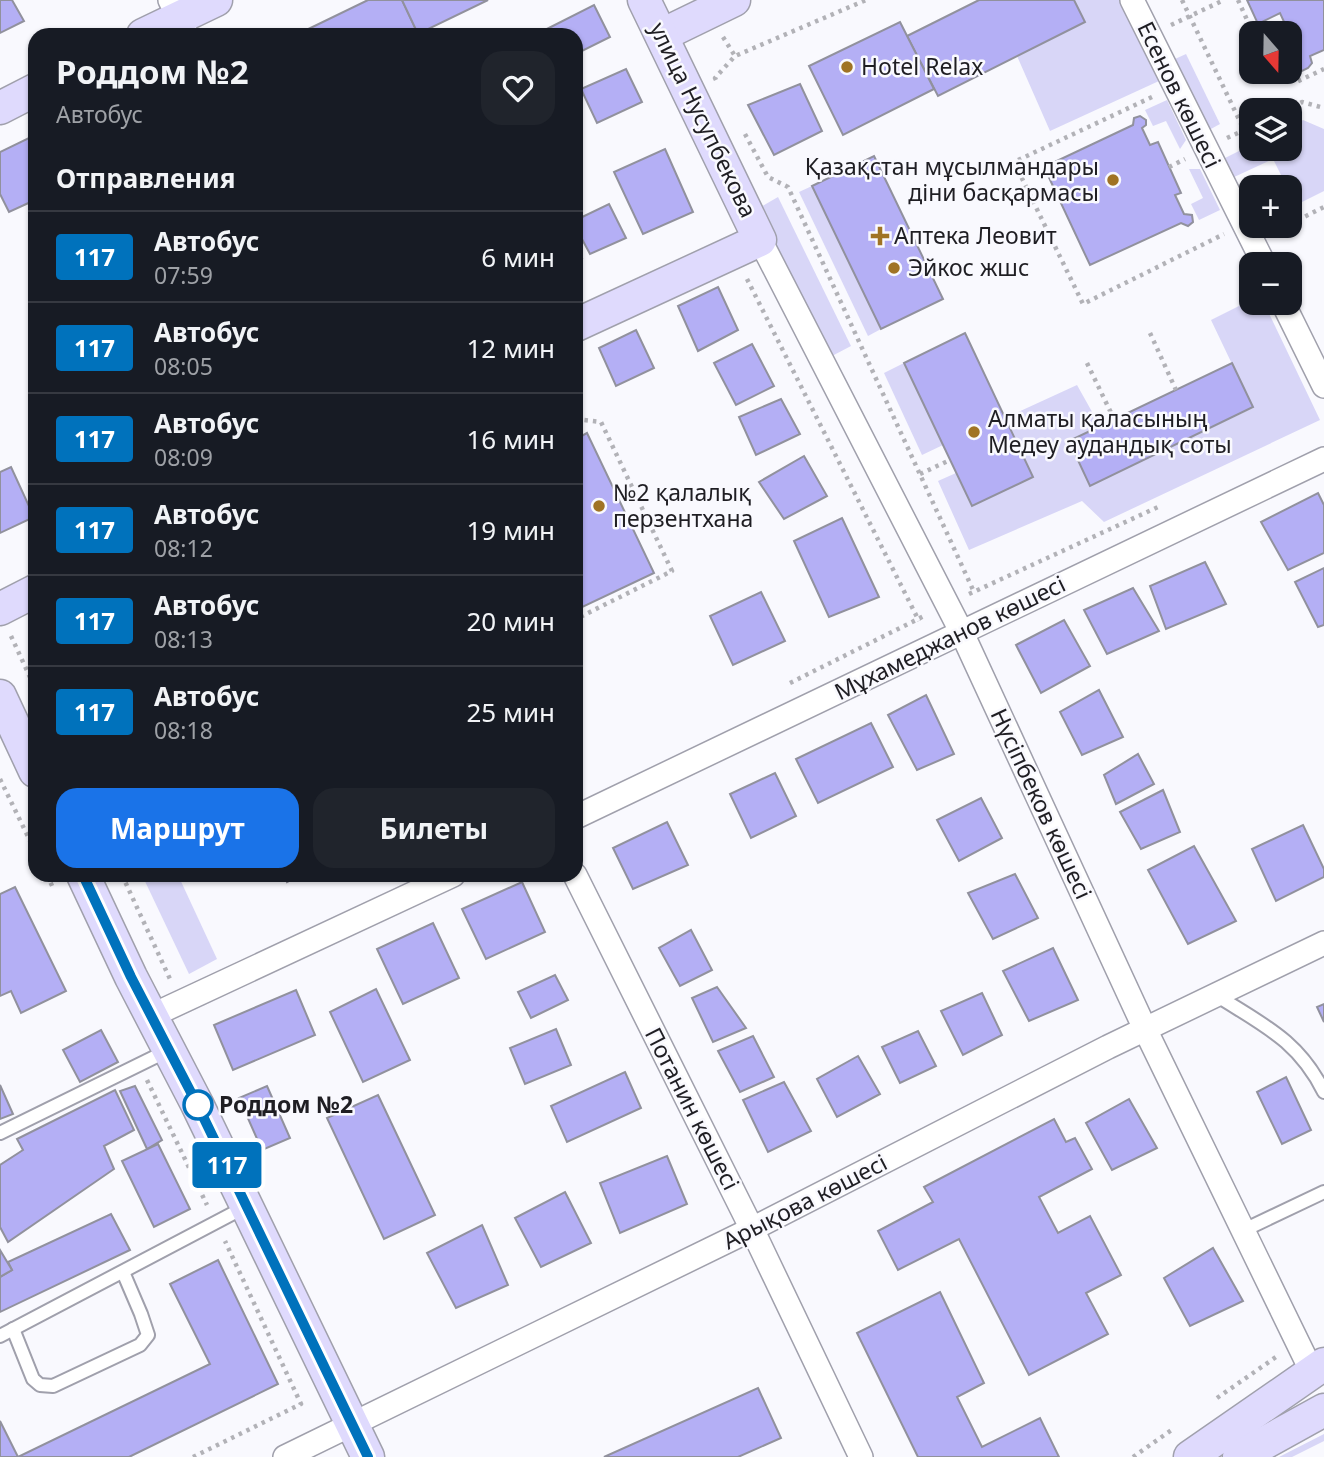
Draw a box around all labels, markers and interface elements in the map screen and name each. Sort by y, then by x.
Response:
street label: улица Нусупбекова [643,16,765,223]
street label: Есенов көшесі [1131,16,1229,173]
north arrow [1239,21,1302,84]
map controls [1239,21,1302,315]
text: Роддом №2 [56,49,249,94]
place label: Hotel Relax [861,50,983,82]
button: heart [481,51,555,125]
marker: Hotel Relax [839,59,855,75]
text: Автобус [56,98,143,130]
button: layers [1239,98,1302,161]
place label: Қазақстан мұсылмандары діни басқармасы [805,150,1099,208]
text: Отправления [56,160,235,196]
marker: Қазақстан мұсылмандары діни басқармасы [1105,172,1121,188]
button: + [1239,175,1302,238]
place label: Аптека Леовит [894,219,1057,251]
text: Автобус [154,223,259,259]
marker: Аптека Леовит [872,228,888,244]
text: 6 мин [481,239,555,275]
text: 117 [74,240,115,273]
place label: Эйкос жшс [908,251,1029,283]
button: − [1239,252,1302,315]
text: 07:59 [154,259,213,291]
marker: Эйкос жшс [886,260,902,276]
text: Автобус [154,314,259,350]
text: 12 мин [466,330,555,366]
text: 117 [74,331,115,364]
text: 08:05 [154,350,213,382]
place label: Алматы қаласының Медеу аудандық соты [988,402,1232,460]
text: Автобус [154,405,259,441]
text: 16 мин [466,421,555,457]
text: 117 [74,422,115,455]
marker: Алматы қаласының Медеу аудандық соты [966,424,982,440]
text: 08:09 [154,441,213,473]
place label: №2 қалалық перзентхана [613,476,753,534]
text: Автобус [154,496,259,532]
marker: №2 қалалық перзентхана [591,498,607,514]
text: 19 мин [466,512,555,548]
text: 117 [74,513,115,546]
text: 08:12 [154,532,213,564]
street label: Мұхамеджанов көшесі [829,567,1070,707]
text: Автобус [154,587,259,623]
text: 20 мин [466,603,555,639]
text: 117 [74,604,115,637]
text: 08:13 [154,623,213,655]
text: Автобус [154,678,259,714]
text: 25 мин [466,694,555,730]
text: 117 [74,695,115,728]
street label: Нүсіпбеков көшесі [984,703,1100,904]
text: 08:18 [154,714,213,746]
button: Маршрут [56,788,299,868]
button: Билеты [313,788,555,868]
street label: Потанин көшесі [638,1022,748,1195]
place label: Роддом №2 [219,1088,353,1120]
marker: Роддом №2 [183,1090,213,1120]
line badge: 117 [187,1142,267,1188]
street label: Арықова көшесі [717,1146,892,1256]
text: 117 [206,1148,248,1181]

